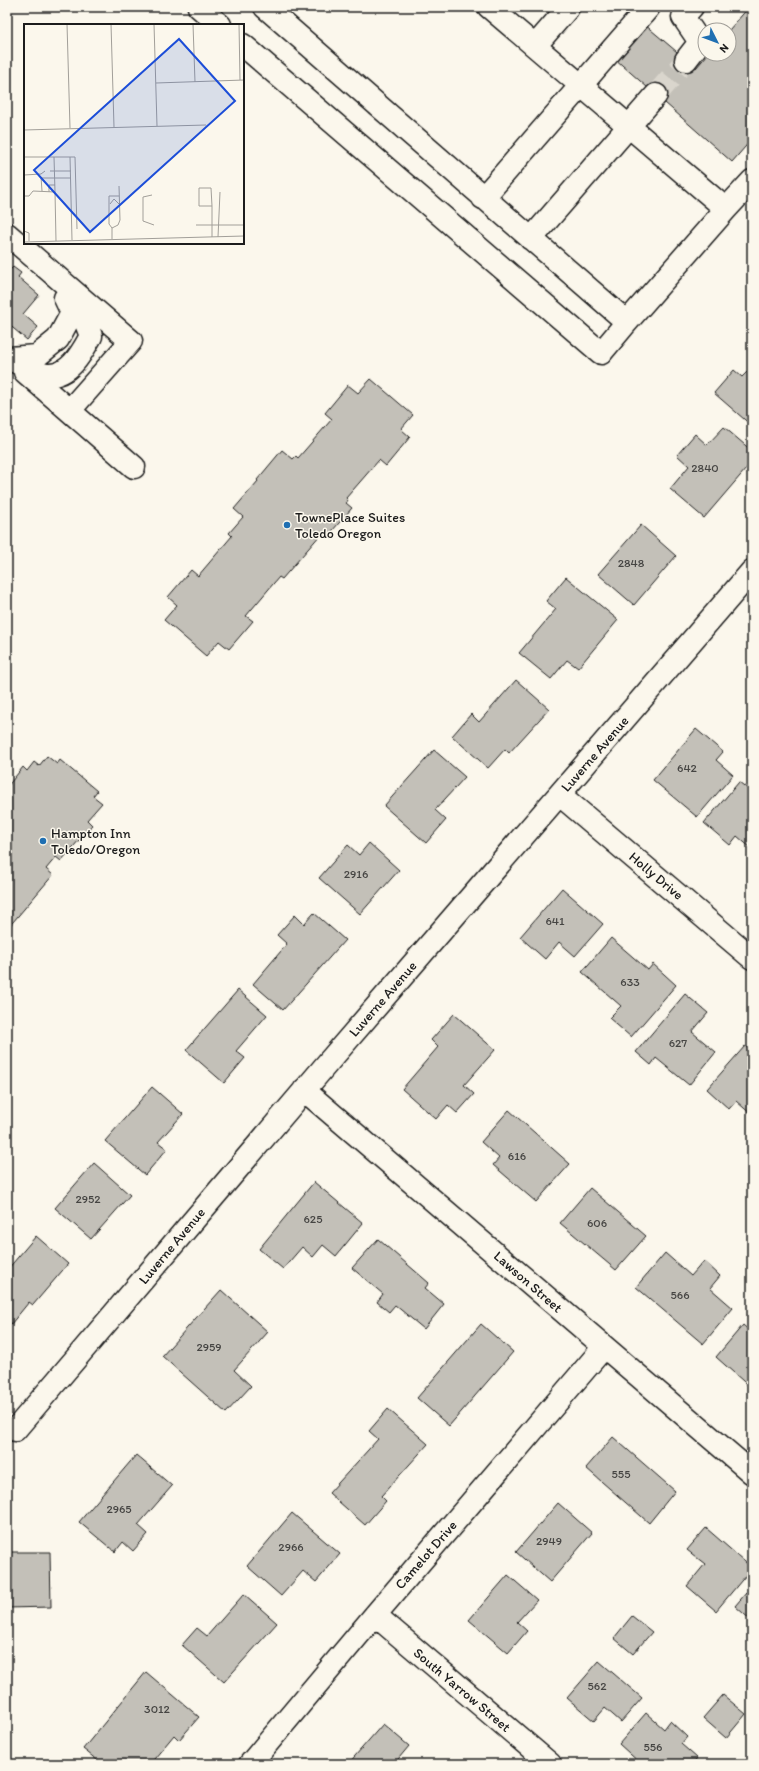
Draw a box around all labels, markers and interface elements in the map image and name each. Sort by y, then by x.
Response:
north arrow [697,22,737,62]
inset map [24,24,244,244]
text: N [717,41,731,55]
house number: 2840 [691,461,719,475]
place label: TownePlace Suites Toledo Oregon [295,509,405,542]
marker: TownePlace Suites Toledo Oregon [282,520,292,530]
house number: 2848 [618,556,645,570]
street label: Luverne Avenue [558,713,633,795]
house number: 642 [677,761,698,775]
place label: Hampton Inn Toledo/Oregon [51,825,140,858]
marker: Hampton Inn Toledo/Oregon [38,836,48,846]
street label: Holly Drive [625,848,687,904]
house number: 2916 [344,867,368,881]
house number: 641 [545,914,565,928]
street label: Luverne Avenue [346,958,421,1040]
house number: 633 [620,975,640,989]
house number: 627 [669,1036,687,1050]
house number: 616 [508,1149,526,1163]
house number: 2952 [75,1192,101,1206]
street label: Luverne Avenue [135,1204,209,1288]
house number: 625 [304,1212,322,1226]
house number: 606 [587,1216,607,1230]
street label: Lawson Street [490,1248,566,1316]
house number: 566 [671,1288,690,1302]
house number: 2959 [196,1340,222,1354]
house number: 555 [612,1467,630,1481]
house number: 2965 [106,1502,132,1516]
street label: Camelot Drive [391,1517,461,1593]
house number: 2949 [536,1534,562,1548]
house number: 2966 [278,1540,304,1554]
street label: South Yarrow Street [410,1644,514,1736]
house number: 562 [588,1679,607,1693]
house number: 3012 [144,1702,171,1716]
house number: 556 [644,1740,662,1754]

